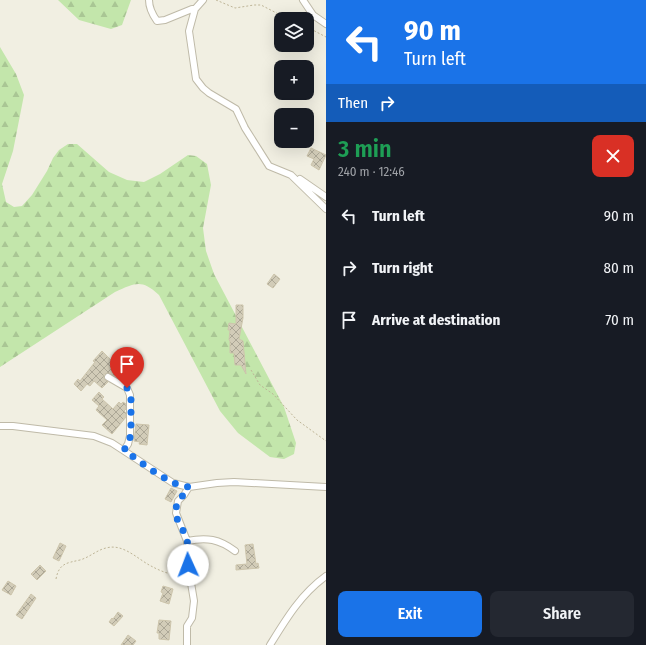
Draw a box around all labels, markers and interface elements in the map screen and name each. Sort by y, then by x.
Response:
map controls [274,12,314,148]
button: layers [274,12,314,52]
text: 90 m [404,14,461,47]
icon: left [338,16,390,68]
text: Turn left [404,48,466,70]
button: + [274,60,314,100]
icon: right [376,92,398,114]
text: Then [338,94,368,112]
button: − [274,108,314,148]
text: 3 min [338,135,392,163]
button: close [592,135,634,177]
text: 240 m · 12:46 [338,164,405,179]
icon: left [338,205,360,227]
text: Turn left [372,207,425,225]
text: 90 m [604,207,634,225]
icon: right [338,257,360,279]
text: Turn right [372,259,433,277]
text: 80 m [604,259,634,277]
icon: arrive [338,309,360,331]
text: Arrive at destination [372,311,500,329]
text: 70 m [605,311,634,329]
pin [110,347,144,388]
icon: arrive [116,353,138,375]
position arrow [167,544,209,586]
button: Exit [338,591,482,637]
button: Share [490,591,634,637]

